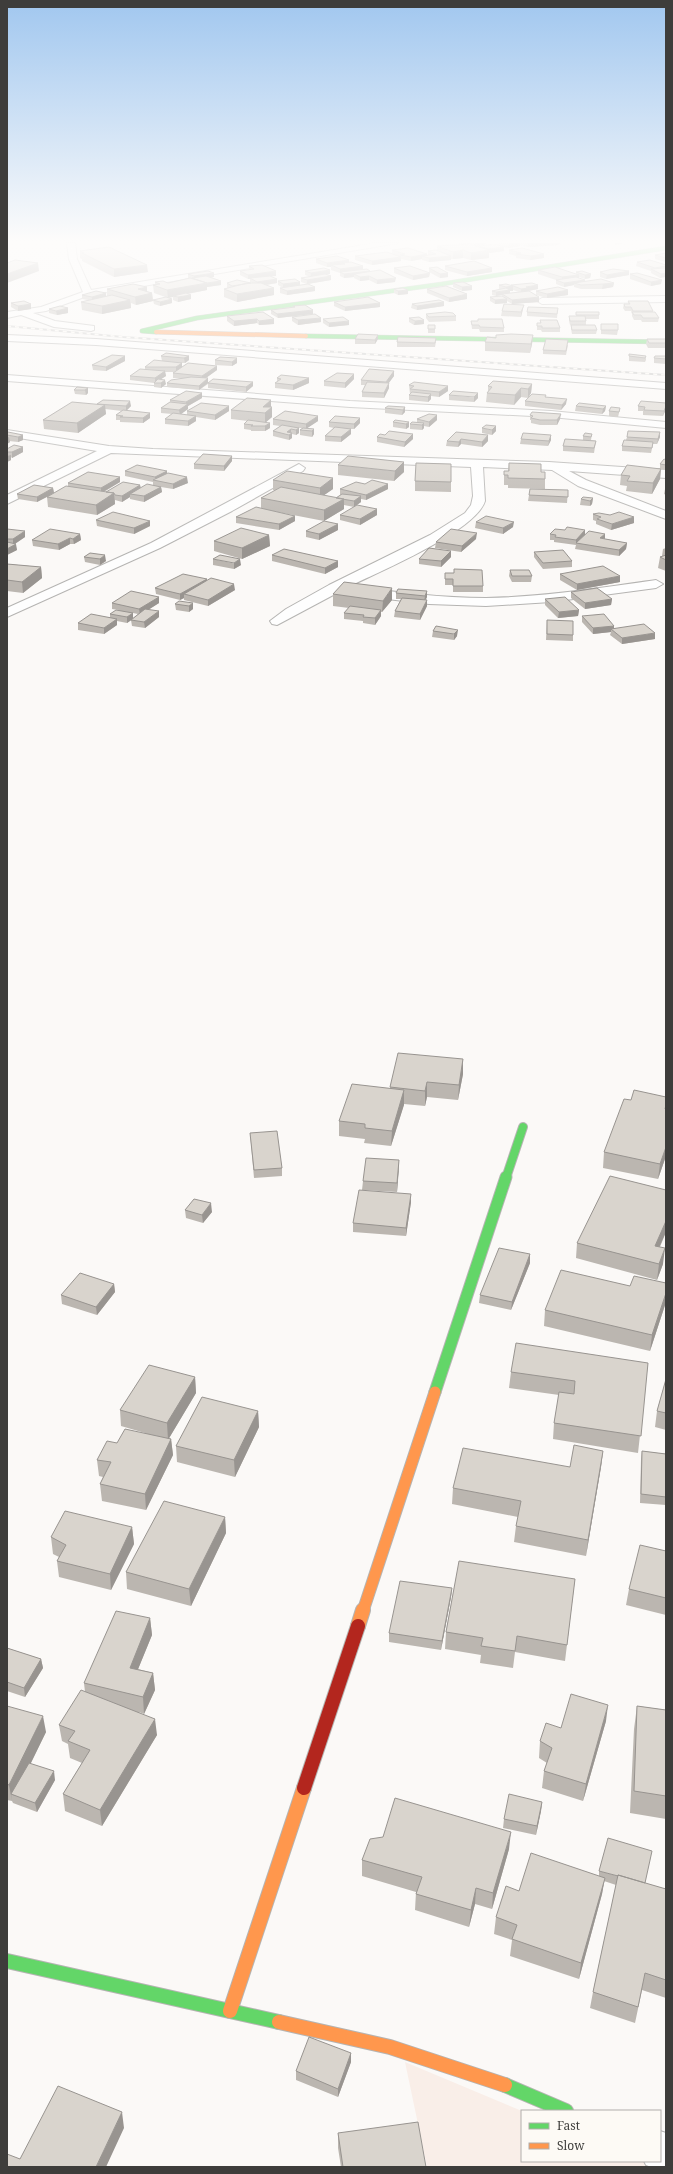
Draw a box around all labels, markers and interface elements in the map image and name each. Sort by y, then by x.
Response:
legend [521,2110,661,2162]
text: Fast [557,2117,580,2134]
text: Slow [557,2137,585,2154]

